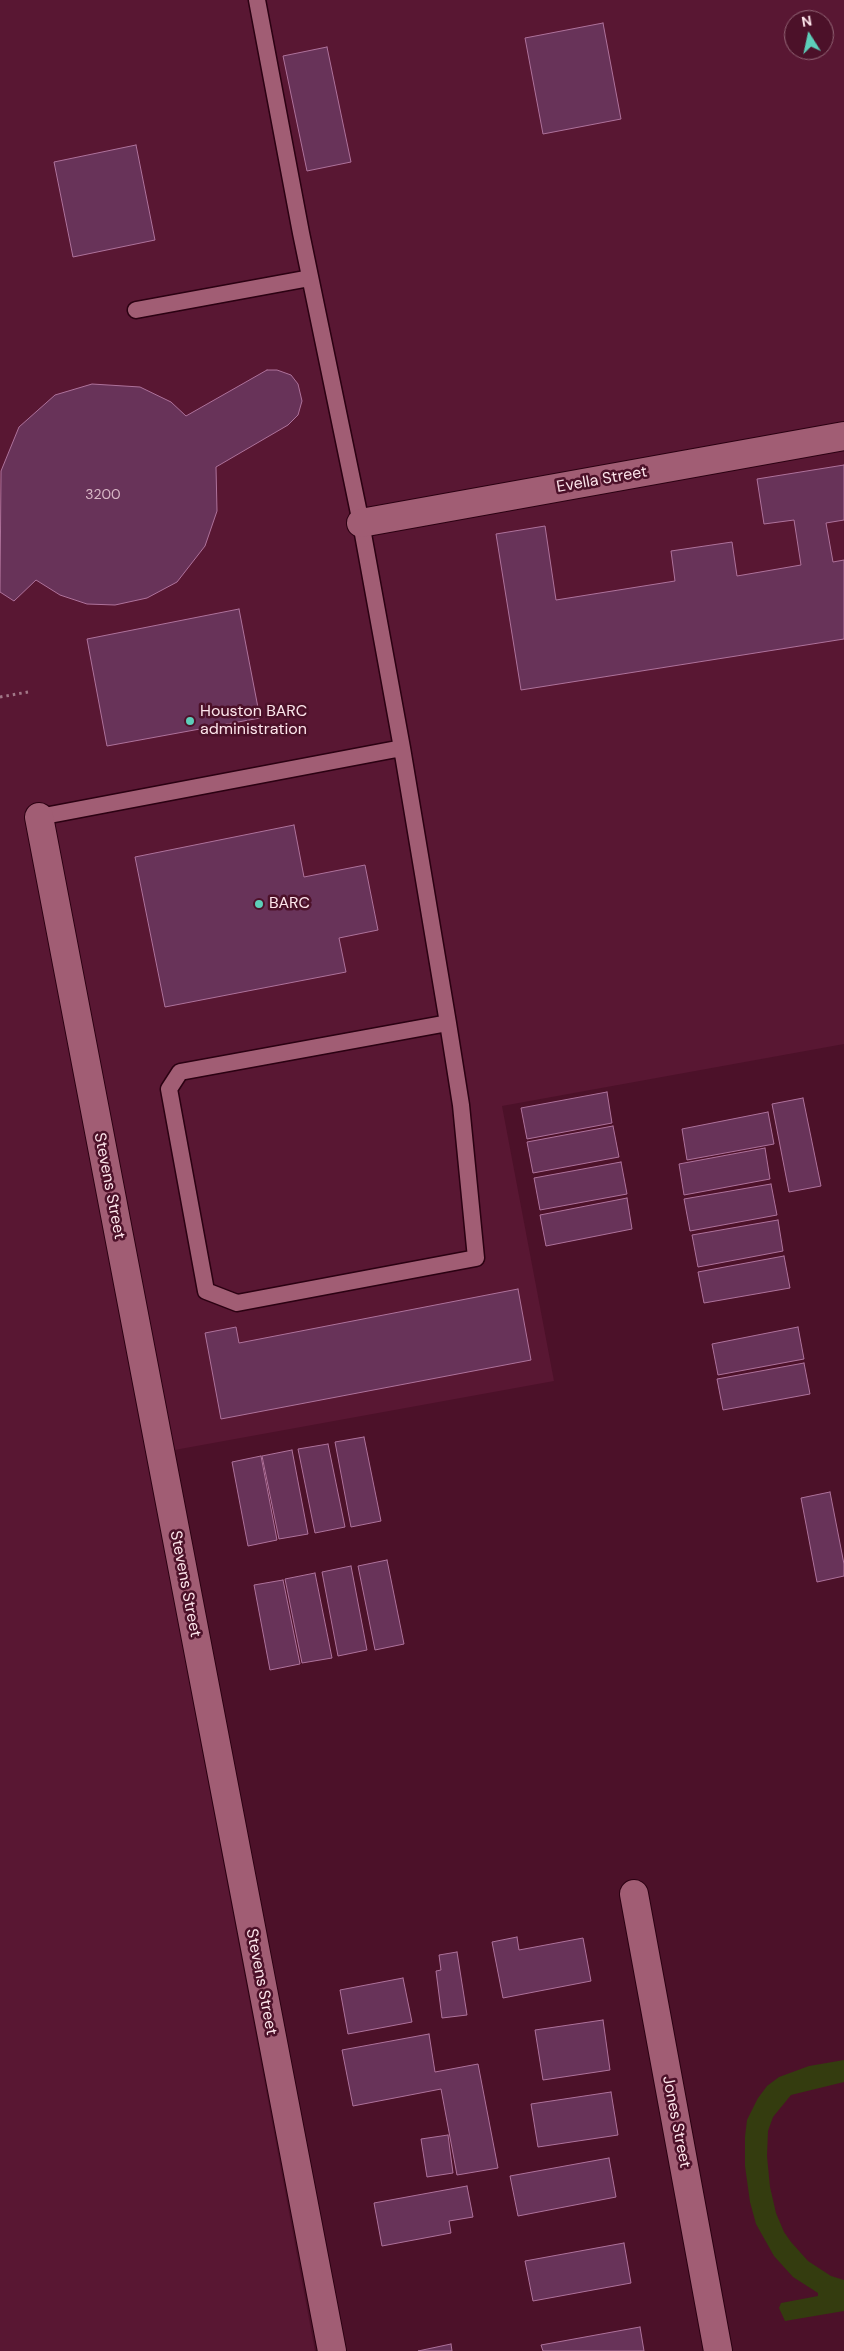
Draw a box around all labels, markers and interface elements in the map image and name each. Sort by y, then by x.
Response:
north arrow [784,10,834,60]
text: N [800,11,813,31]
street label: Evella Street [555,463,649,497]
house number: 3200 [85,487,121,503]
place label: Houston BARC administration [200,702,307,740]
marker: Houston BARC administration [184,715,196,727]
place label: BARC [269,894,310,914]
marker: BARC [253,898,265,910]
street label: Stevens Street [89,1131,129,1241]
street label: Stevens Street [165,1529,205,1639]
street label: Stevens Street [241,1927,281,2037]
street label: Jones Street [658,2074,694,2170]

